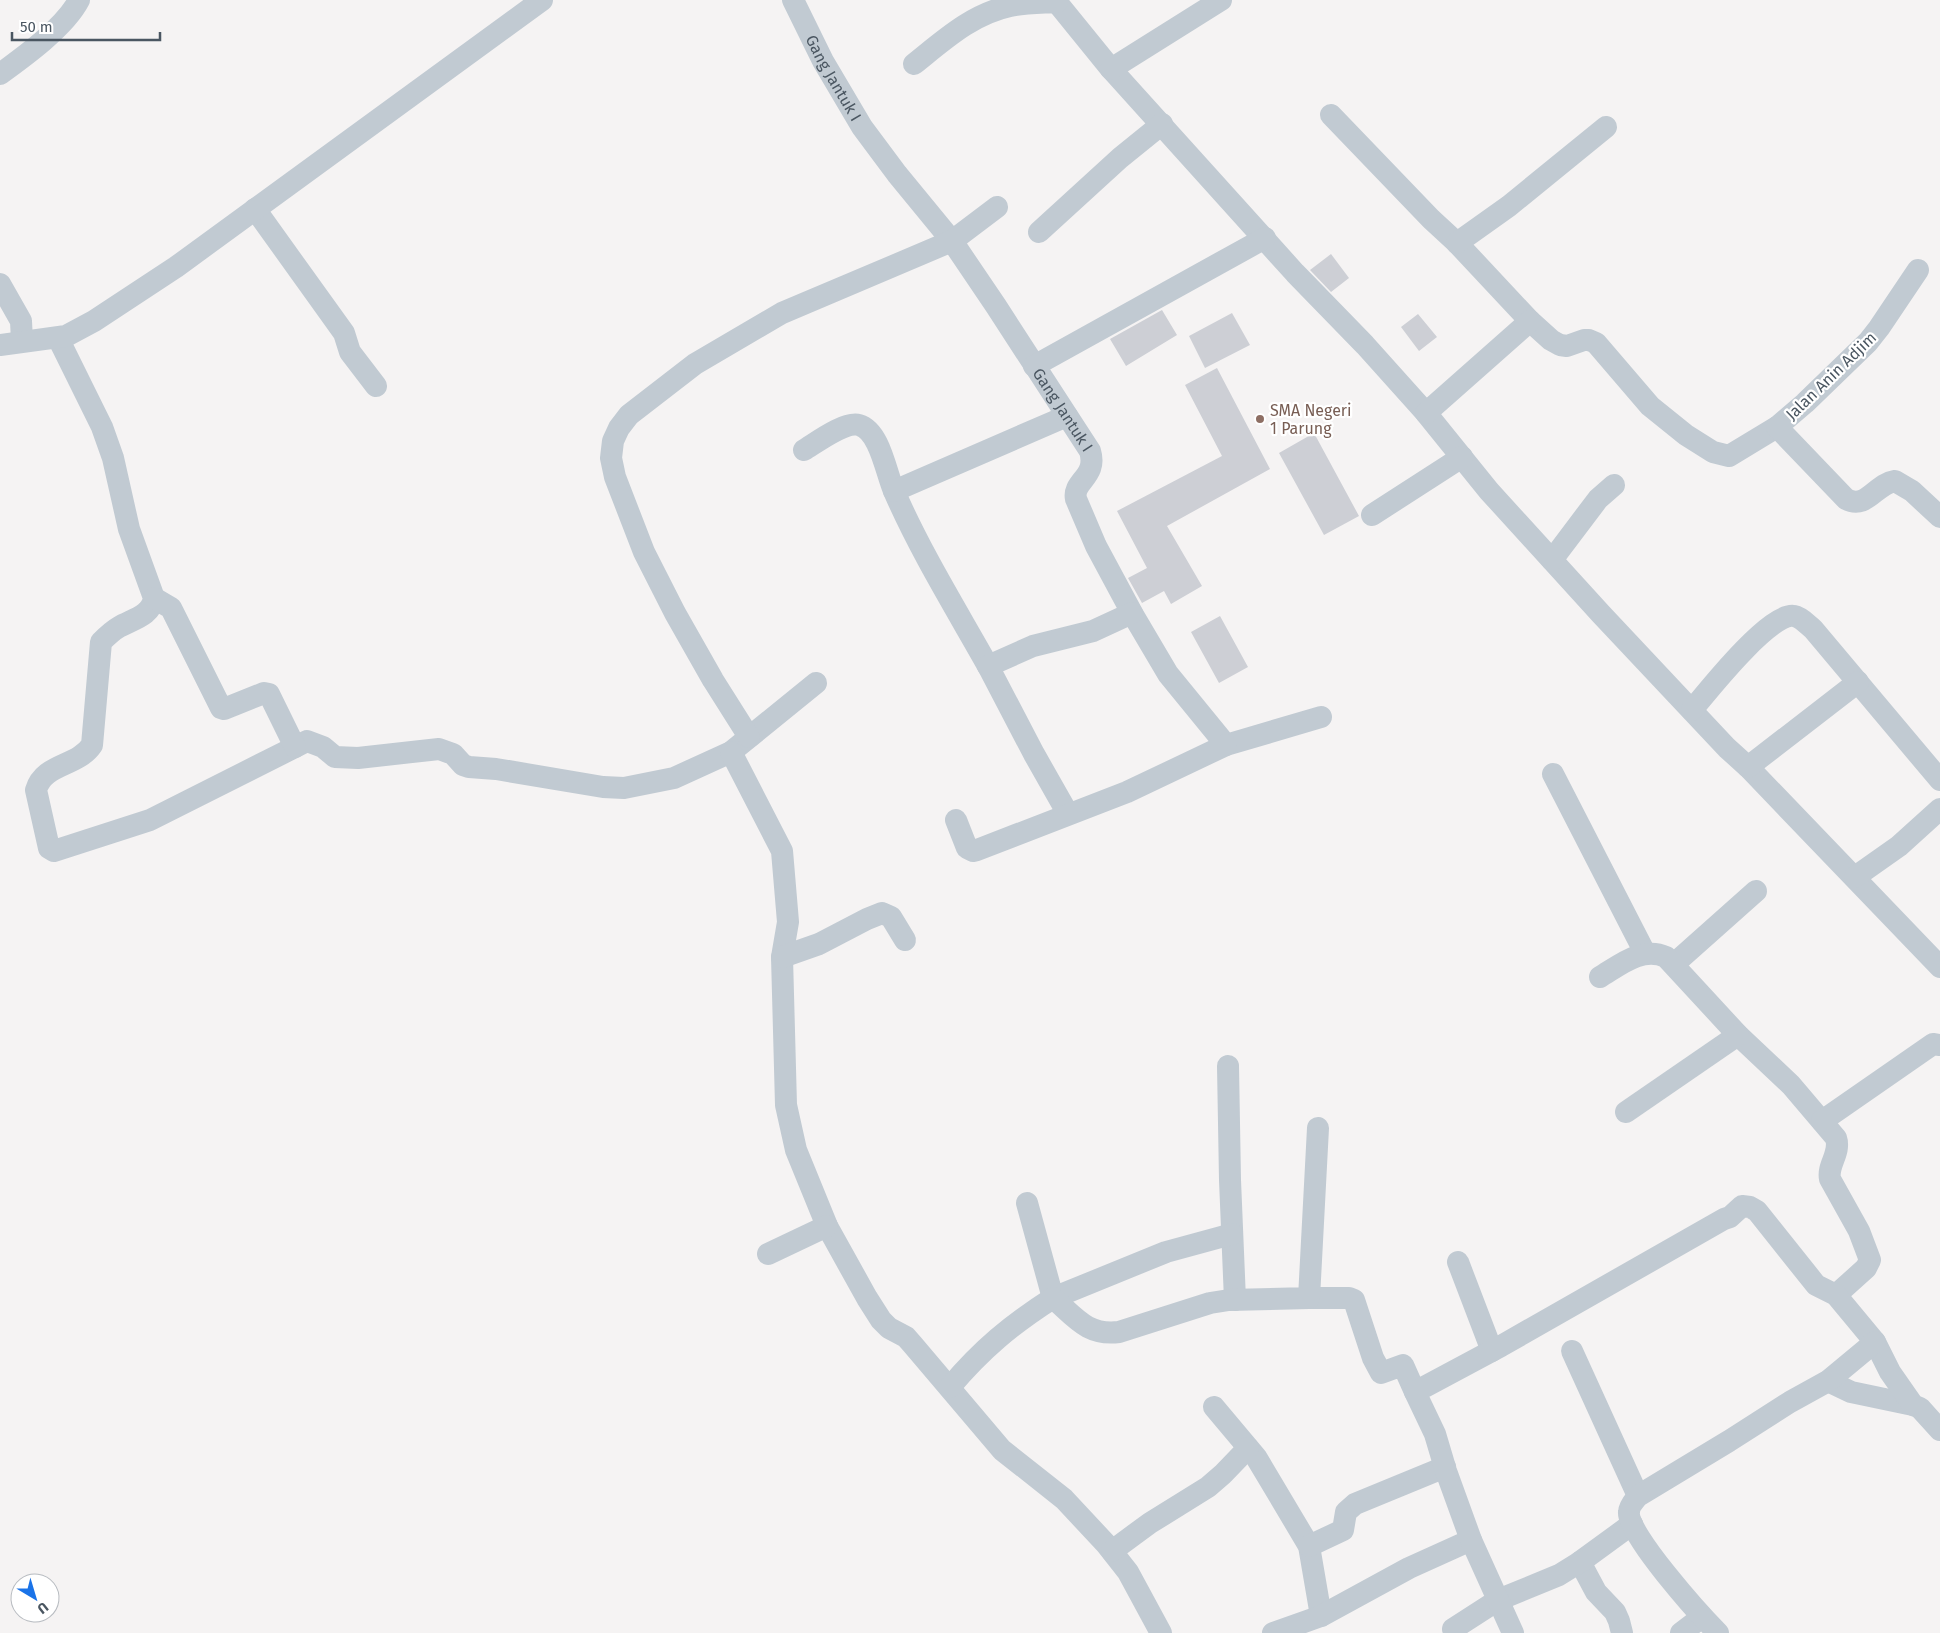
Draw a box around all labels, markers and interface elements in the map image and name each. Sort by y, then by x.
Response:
scale bar [12,10,160,42]
text: 50 m [20,18,53,36]
street label: Gang Jantuk I [802,32,866,124]
street label: Jalan Anin Adjim [1782,328,1880,424]
street label: Gang Jantuk I [1029,364,1097,455]
place label: SMA Negeri 1 Parung [1270,401,1352,438]
marker: SMA Negeri 1 Parung [1254,413,1266,425]
north arrow [10,1573,60,1623]
text: U [34,1598,52,1617]

